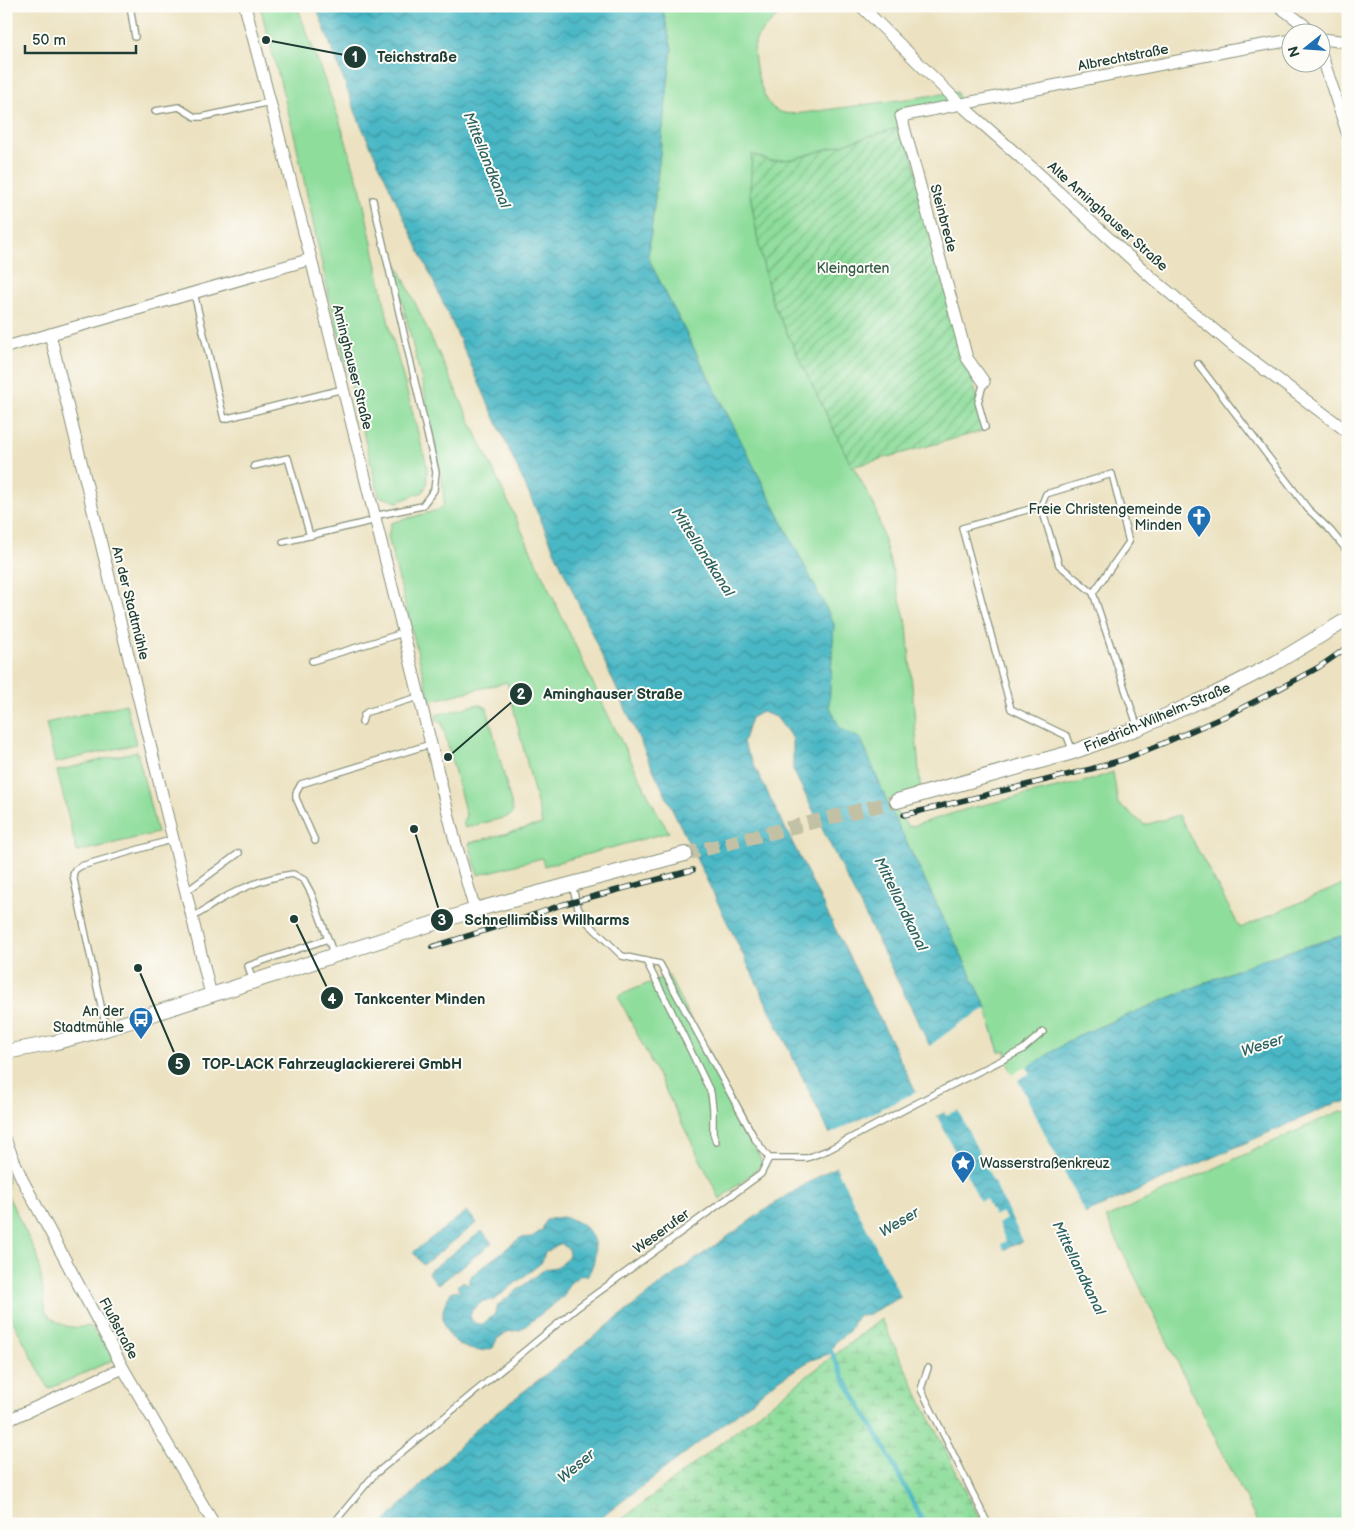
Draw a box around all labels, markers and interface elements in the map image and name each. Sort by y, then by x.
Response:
scale bar [25,22,136,54]
north arrow [1282,22,1332,72]
text: 50 m [32,31,66,50]
street label: Albrechtstraße [1076,40,1170,75]
callout: Teichstraße [342,42,467,72]
text: N [1284,44,1304,59]
text: 1 [352,48,358,67]
text: Teichstraße [377,48,457,67]
water label: Mittellandkanal [459,109,515,212]
street label: Alte Aminghauser Straße [1044,158,1171,275]
street label: Steinbrede [926,182,961,254]
park label: Kleingarten [817,260,890,277]
street label: Aminghauser Straße [329,303,376,431]
place label: Freie Christengemeinde Minden [1028,501,1182,534]
water label: Mittellandkanal [667,504,739,601]
church icon: Freie Christengemeinde Minden [1186,504,1212,538]
street label: An der Stadtmühle [108,545,153,662]
callout: Aminghauser Straße [509,679,693,709]
street label: Friedrich-Wilhelm-Straße [1082,679,1233,756]
text: 2 [517,685,526,704]
text: Aminghauser Straße [542,685,683,704]
water label: Mittellandkanal [870,854,932,955]
callout: Schnellimbiss Willharms [429,905,639,935]
text: 3 [438,911,447,930]
text: Schnellimbiss Willharms [465,911,629,930]
callout: Tankcenter Minden [319,983,495,1013]
text: 4 [328,990,337,1009]
text: Tankcenter Minden [355,990,485,1009]
place label: An der Stadtmühle [53,1003,125,1036]
bus stop icon: An der Stadtmühle [128,1006,154,1040]
water label: Weser [1239,1029,1287,1061]
callout: TOP-LACK Fahrzeuglackiererei GmbH [166,1049,472,1079]
text: 5 [175,1055,184,1074]
text: TOP-LACK Fahrzeuglackiererei GmbH [202,1055,462,1074]
place icon: Wasserstraßenkreuz [950,1150,976,1184]
place label: Wasserstraßenkreuz [980,1155,1110,1172]
water label: Weser [876,1202,924,1242]
street label: Weserufer [630,1205,694,1258]
water label: Mittellandkanal [1048,1218,1110,1319]
street label: Flußstraße [95,1295,142,1362]
water label: Weser [554,1444,600,1488]

